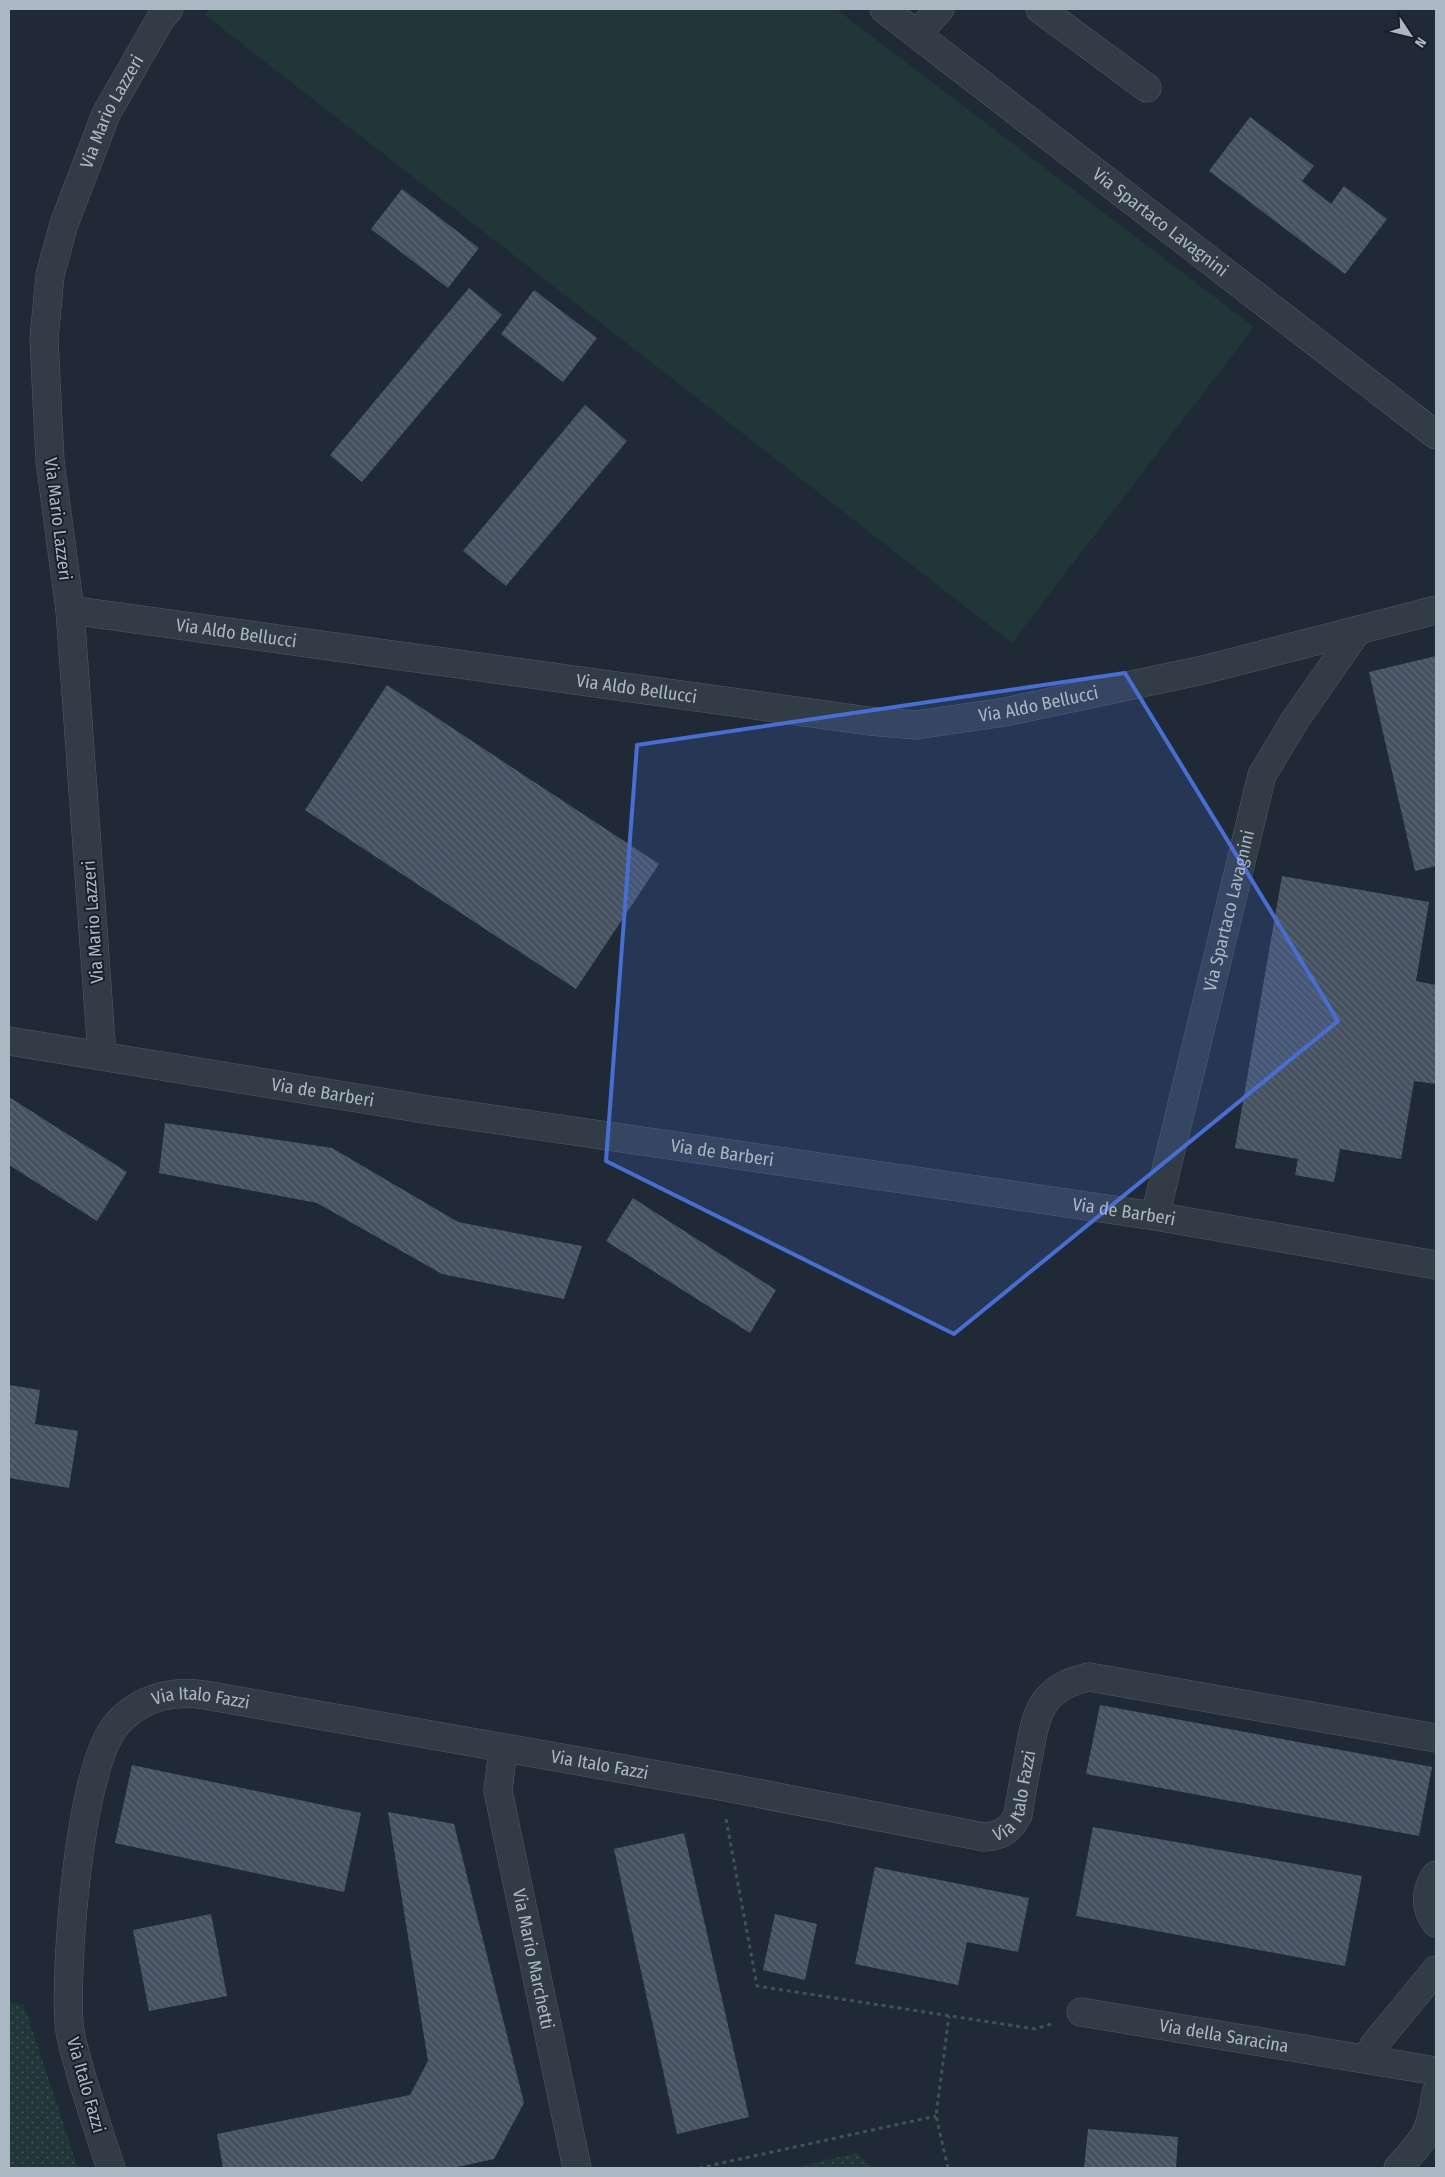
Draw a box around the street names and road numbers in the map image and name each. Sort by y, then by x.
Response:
street label: Via Mario Lazzeri [75,51,148,171]
street label: Via Spartaco Lavagnini [1088,163,1232,281]
street label: Via Mario Lazzeri [40,456,76,582]
street label: Via Aldo Bellucci [175,614,298,652]
street label: Via Aldo Bellucci [575,669,698,708]
street label: Via Aldo Bellucci [977,682,1100,727]
street label: Via Spartaco Lavagnini [1199,828,1259,994]
street label: Via Mario Lazzeri [78,860,108,984]
street label: Via de Barberi [270,1073,376,1112]
street label: Via de Barberi [669,1134,775,1171]
street label: Via de Barberi [1071,1193,1177,1230]
street label: Via Italo Fazzi [149,1683,251,1714]
street label: Via Italo Fazzi [549,1745,650,1784]
street label: Via Italo Fazzi [990,1749,1040,1846]
street label: Via Mario Marchetti [508,1887,559,2031]
street label: Via della Saracina [1158,2014,1291,2057]
street label: Via Italo Fazzi [62,2035,110,2135]

